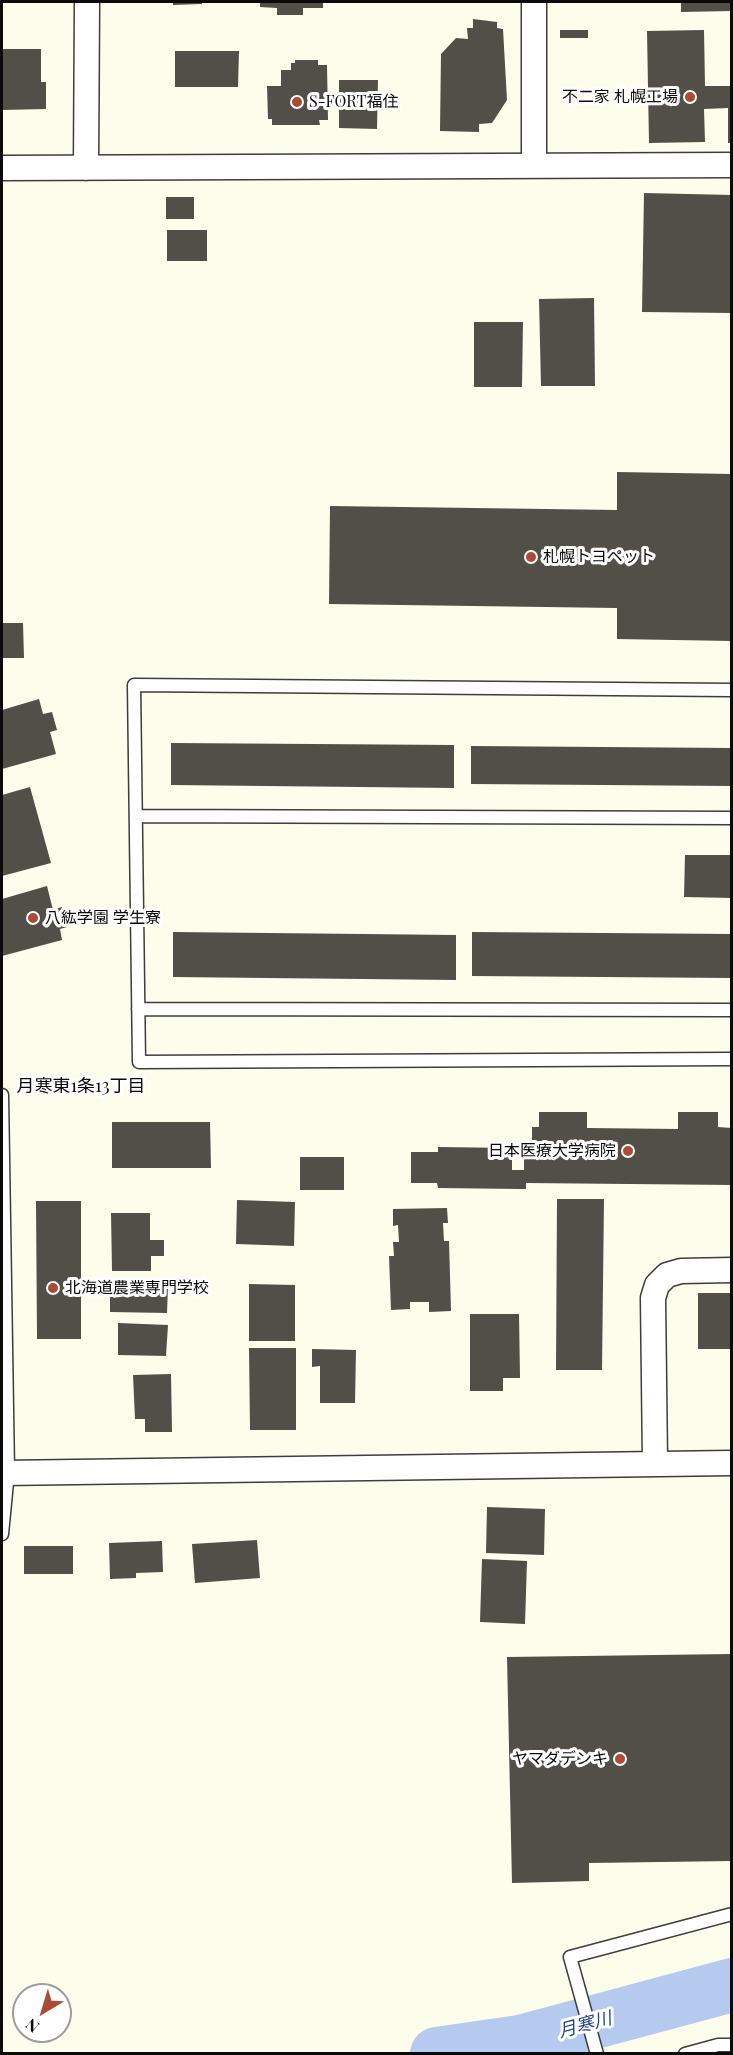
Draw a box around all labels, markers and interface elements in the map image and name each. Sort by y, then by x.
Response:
place label: 不二家 札幌工場 [562,87,678,107]
marker: 不二家 札幌工場 [683,90,697,104]
place label: S-FORT福住 [309,92,398,112]
marker: S-FORT福住 [290,95,304,109]
place label: 札幌トヨペット [543,547,655,567]
marker: 札幌トヨペット [524,550,538,564]
place label: 八紘学園 学生寮 [45,908,161,928]
marker: 八紘学園 学生寮 [26,911,40,925]
district label: 月寒東1条13丁目 [16,1075,146,1097]
place label: 日本医療大学病院 [488,1141,616,1161]
marker: 日本医療大学病院 [621,1144,635,1158]
place label: 北海道農業専門学校 [65,1278,209,1298]
marker: 北海道農業専門学校 [46,1281,60,1295]
place label: ヤマダデンキ [512,1749,608,1769]
marker: ヤマダデンキ [613,1752,627,1766]
north arrow [12,1983,72,2043]
water label: 月寒川 [556,2008,614,2042]
text: N [21,2014,43,2038]

